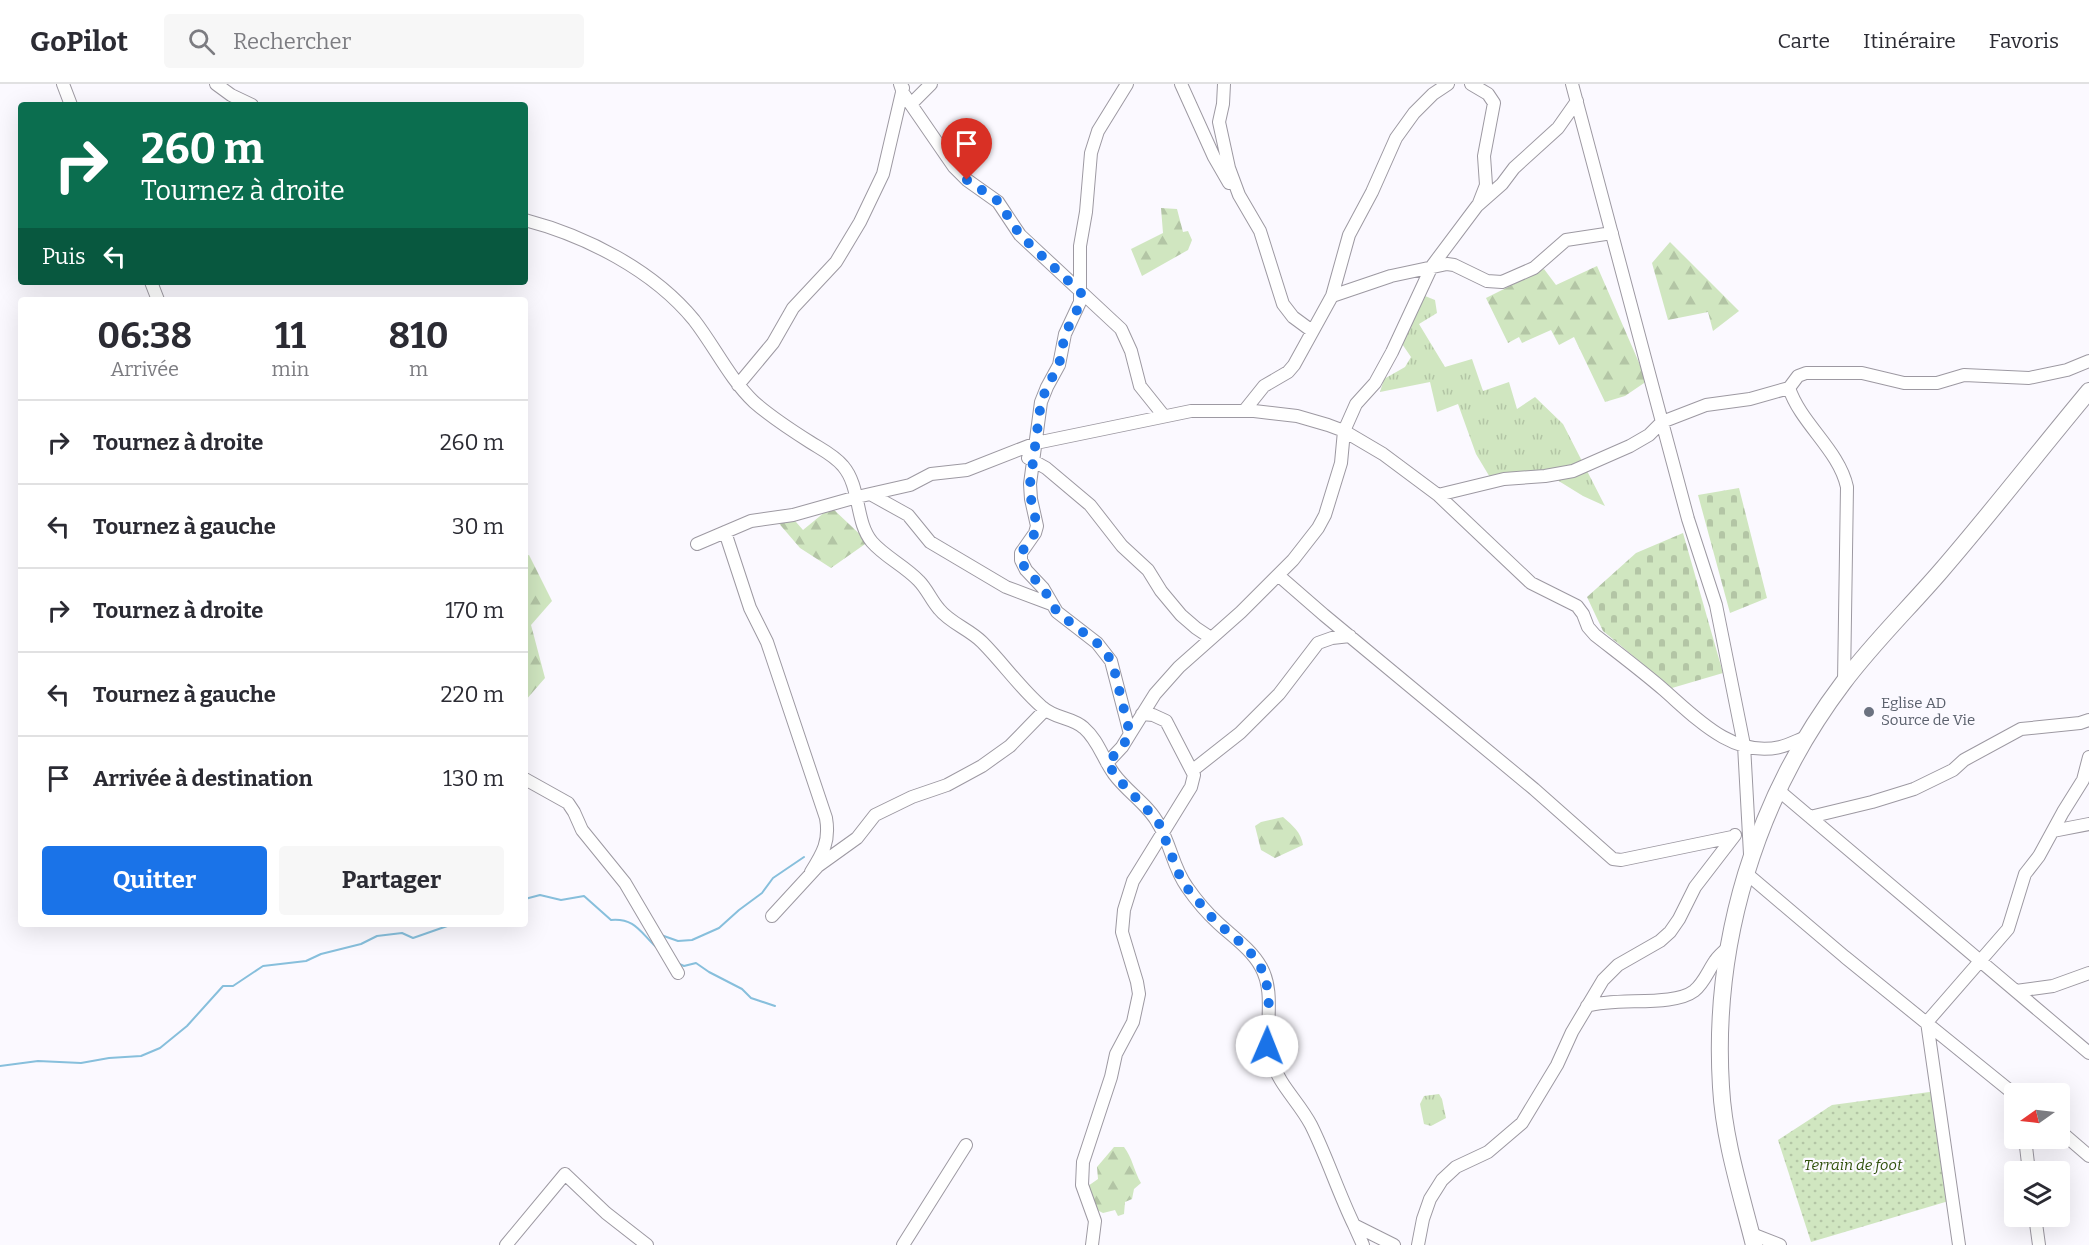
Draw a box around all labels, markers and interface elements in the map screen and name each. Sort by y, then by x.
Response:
search box [164,14,584,68]
text: GoPilot [30,25,128,58]
icon: search [185,25,218,58]
text: Rechercher [233,28,351,55]
text: Carte [1777,28,1830,54]
text: Itinéraire [1863,28,1956,54]
text: Favoris [1989,28,2059,54]
pin [941,118,992,180]
text: 260 m [141,124,264,174]
icon: right [42,126,120,204]
icon: arrive [950,127,983,160]
text: Tournez à droite [141,175,345,207]
icon: left [98,240,131,273]
text: Puis [42,243,86,270]
text: 06:38 [97,314,192,358]
text: 11 [275,314,306,358]
text: 810 [389,314,449,358]
text: Arrivée [110,357,179,381]
text: min [272,357,309,381]
text: m [409,357,428,381]
icon: right [42,426,75,459]
text: Tournez à droite [93,429,263,456]
text: 260 m [440,429,504,456]
icon: left [42,510,75,543]
text: Tournez à gauche [93,513,276,540]
text: 30 m [452,513,504,540]
icon: right [42,594,75,627]
text: Tournez à droite [93,597,263,624]
text: 170 m [445,597,504,624]
icon: left [42,678,75,711]
text: Tournez à gauche [93,681,276,708]
text: 220 m [441,681,504,708]
place label: Eglise AD Source de Vie [1881,694,1975,729]
marker: Eglise AD Source de Vie [1862,705,1876,719]
icon: arrive [42,762,75,795]
text: Arrivée à destination [93,765,313,792]
text: 130 m [443,765,504,792]
button: Quitter [42,846,267,915]
button: Partager [279,846,504,915]
position arrow [1235,1014,1299,1078]
north arrow [2004,1083,2070,1149]
map controls [2004,1083,2070,1227]
park label: Terrain de foot [1804,1156,1903,1174]
button: layers [2004,1161,2070,1227]

